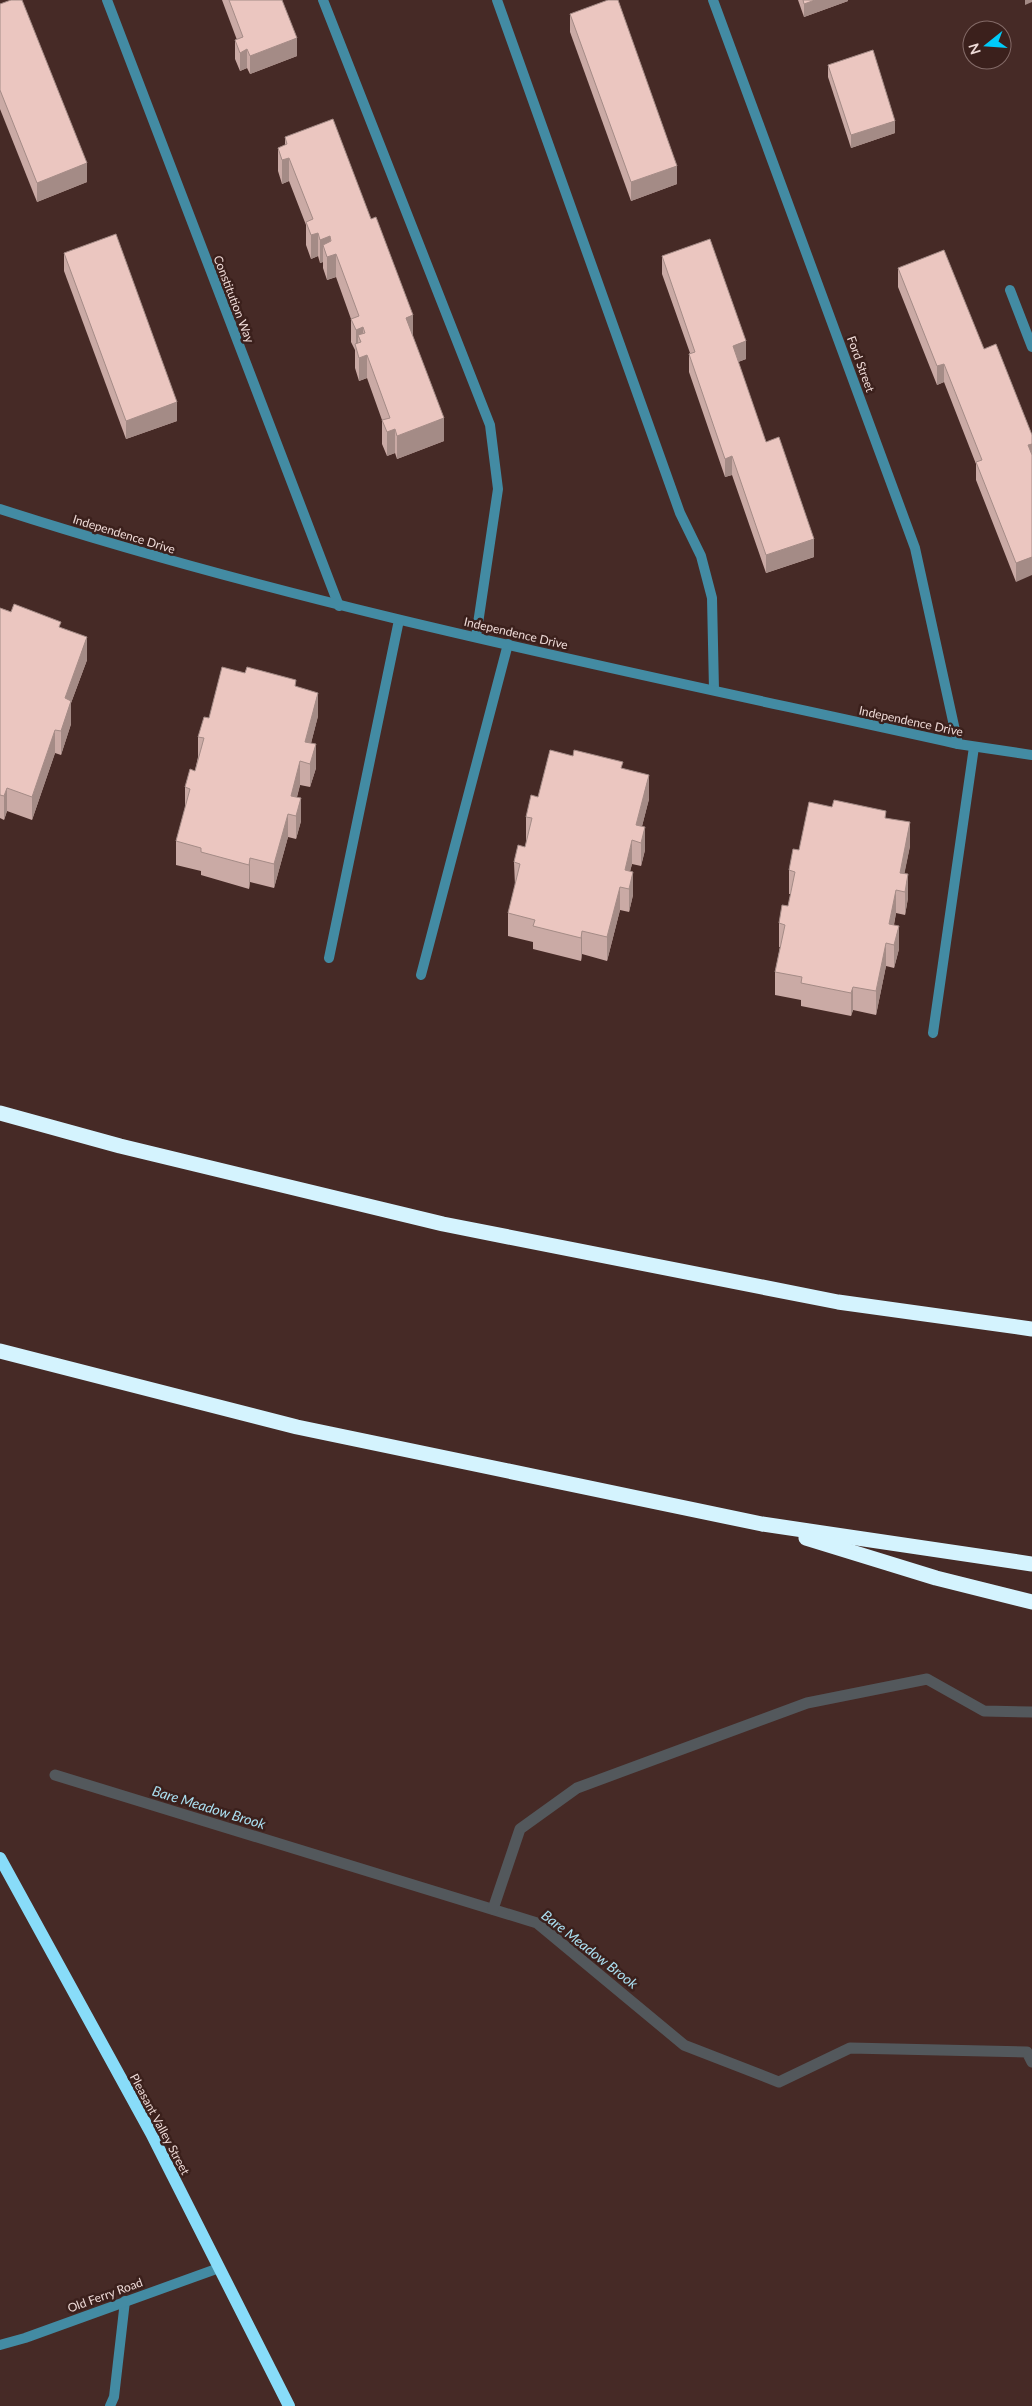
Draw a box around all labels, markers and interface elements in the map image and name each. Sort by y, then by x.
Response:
north arrow [962,20,1012,70]
text: N [964,41,984,57]
street label: Constitution Way [210,253,258,346]
street label: Ford Street [844,334,878,395]
street label: Independence Drive [71,511,177,557]
street label: Independence Drive [463,614,569,652]
street label: Independence Drive [858,703,964,739]
water label: Bare Meadow Brook [150,1782,268,1832]
water label: Bare Meadow Brook [539,1906,642,1992]
street label: Pleasant Valley Street [127,2071,193,2178]
street label: Old Ferry Road [65,2274,145,2316]

